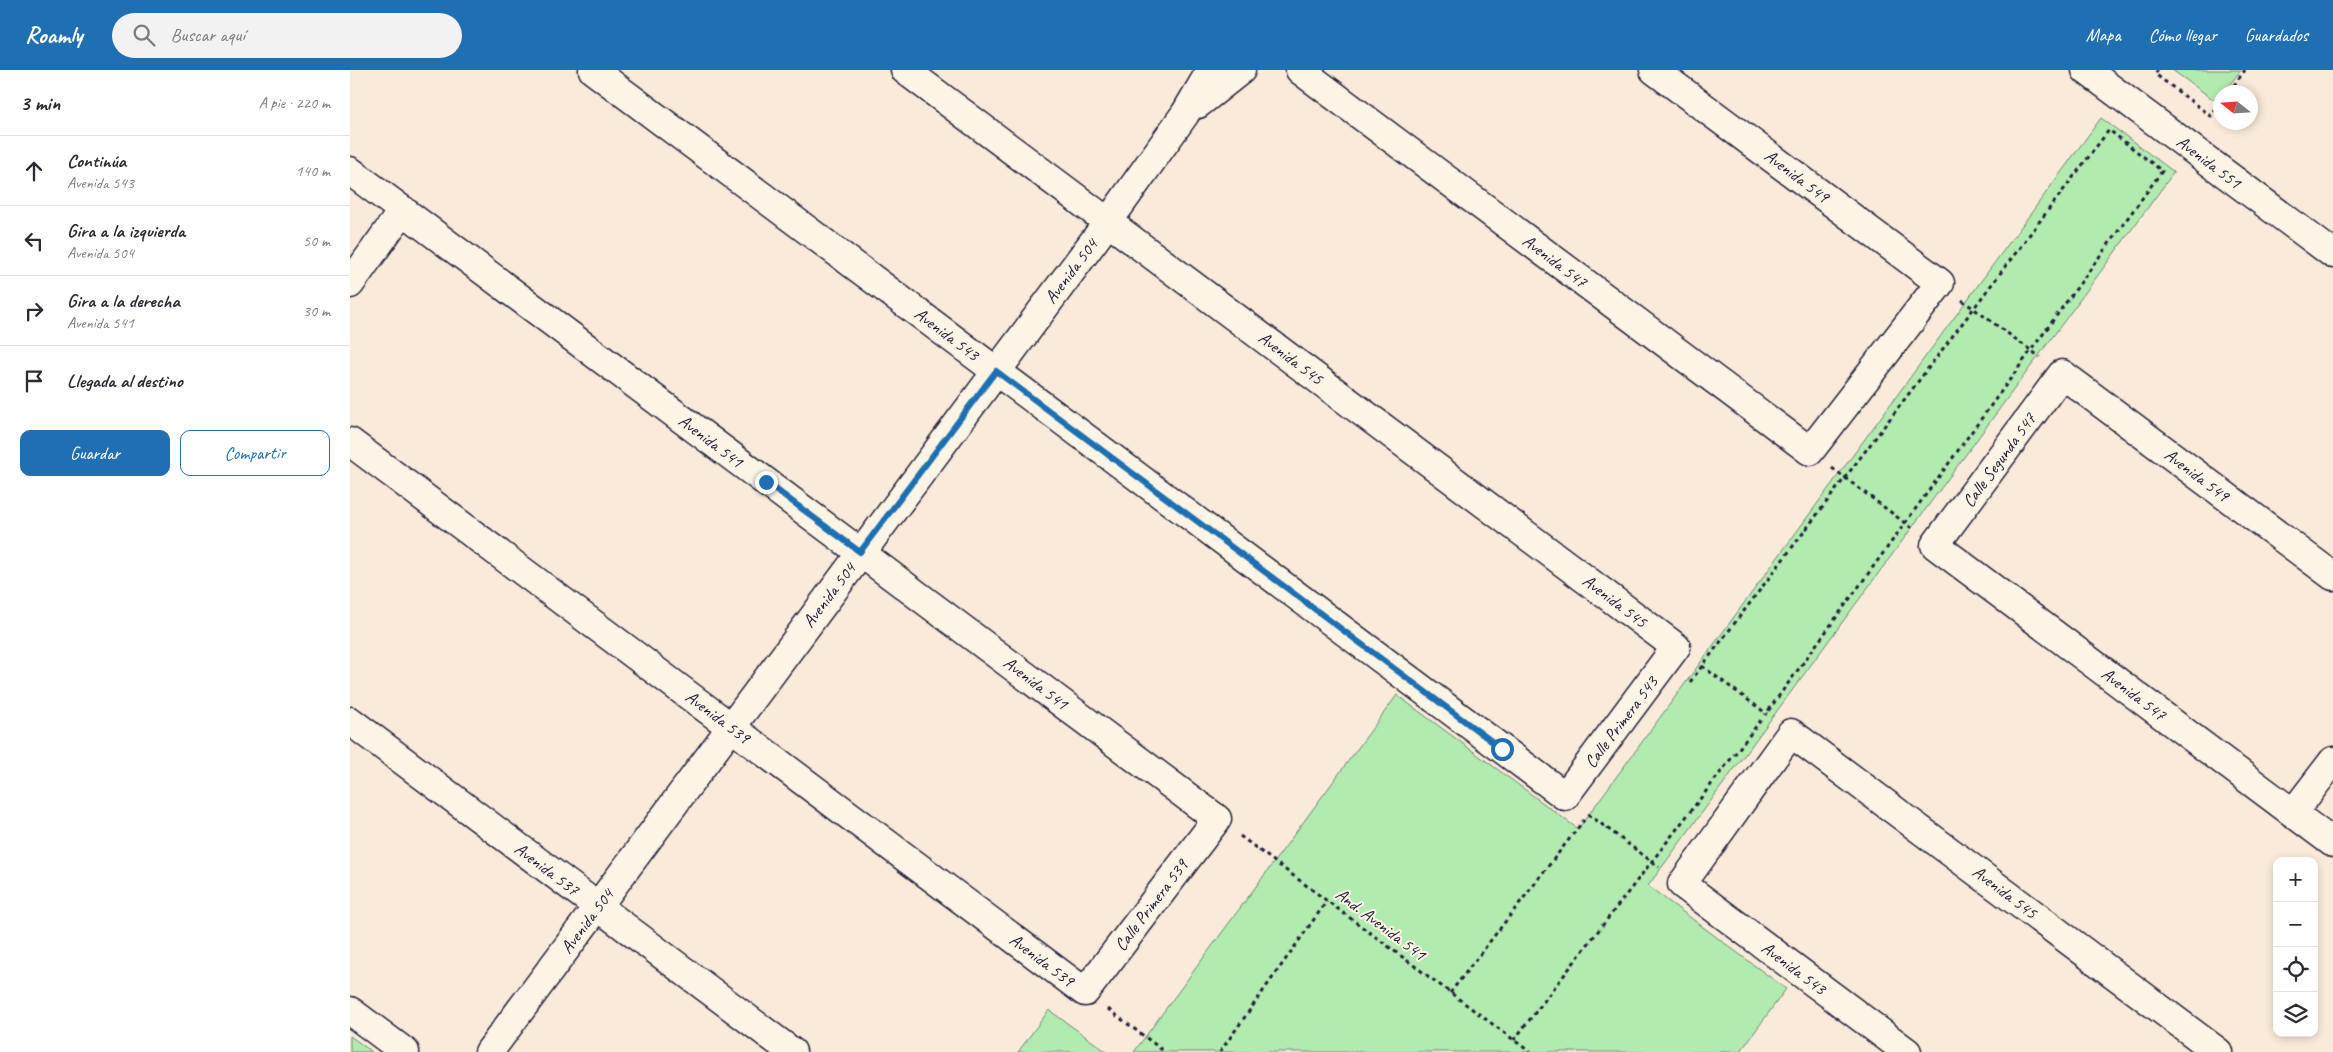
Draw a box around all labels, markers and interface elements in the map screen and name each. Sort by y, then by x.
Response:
search box [112,13,462,58]
text: Roamly [25,20,82,50]
icon: search [130,21,158,49]
text: Buscar aquí [170,23,245,47]
text: Mapa [2086,24,2121,46]
text: Cómo llegar [2149,24,2217,46]
text: Guardados [2245,24,2308,46]
north arrow [2213,85,2258,130]
text: 3 min [20,90,60,116]
text: A pie · 220 m [259,93,330,113]
street label: Avenida 551 [2172,131,2246,194]
street label: Avenida 549 [1760,145,1835,209]
text: Continúa [67,149,126,173]
icon: ahead [20,157,48,185]
text: 140 m [296,161,330,181]
text: Avenida 543 [67,173,134,193]
text: Gira a la izquierda [67,219,185,243]
icon: left [20,227,48,255]
street label: Avenida 547 [1518,230,1592,293]
text: 50 m [303,231,330,251]
street label: Avenida 504 [1040,233,1104,308]
text: Avenida 504 [67,243,134,263]
text: Gira a la derecha [67,289,180,313]
icon: right [20,297,48,325]
text: 30 m [303,301,330,321]
street label: Avenida 543 [910,303,985,367]
text: Avenida 541 [67,313,134,333]
street label: Avenida 545 [1254,327,1328,390]
icon: arrive [20,367,48,395]
text: Llegada al destino [67,369,183,393]
street label: Calle Segunda 547 [1957,408,2041,512]
street label: Avenida 541 [674,410,748,473]
button: Guardar [20,430,170,476]
button: Compartir [180,430,330,476]
street label: Avenida 549 [2160,444,2235,508]
route end [755,471,778,494]
street label: Avenida 504 [798,557,862,632]
street label: Avenida 545 [1578,570,1652,633]
street label: Avenida 541 [999,652,1073,715]
street label: Avenida 547 [2097,663,2171,726]
street label: Calle Primera 543 [1579,670,1664,772]
street label: Avenida 539 [681,686,756,750]
route start [1491,738,1514,761]
street label: Avenida 537 [510,838,584,901]
street label: Calle Primera 539 [1109,853,1194,955]
map controls [2273,857,2318,1037]
button: + [2273,857,2318,902]
street label: Avenida 545 [1968,861,2042,924]
street label: Avenida 504 [556,883,620,958]
street label: And. Avenida 541 [1332,883,1431,966]
button: − [2273,902,2318,947]
street label: Avenida 539 [1005,929,1080,993]
street label: Avenida 543 [1757,937,1832,1001]
button: locate [2273,947,2318,992]
button: layers [2273,992,2318,1037]

